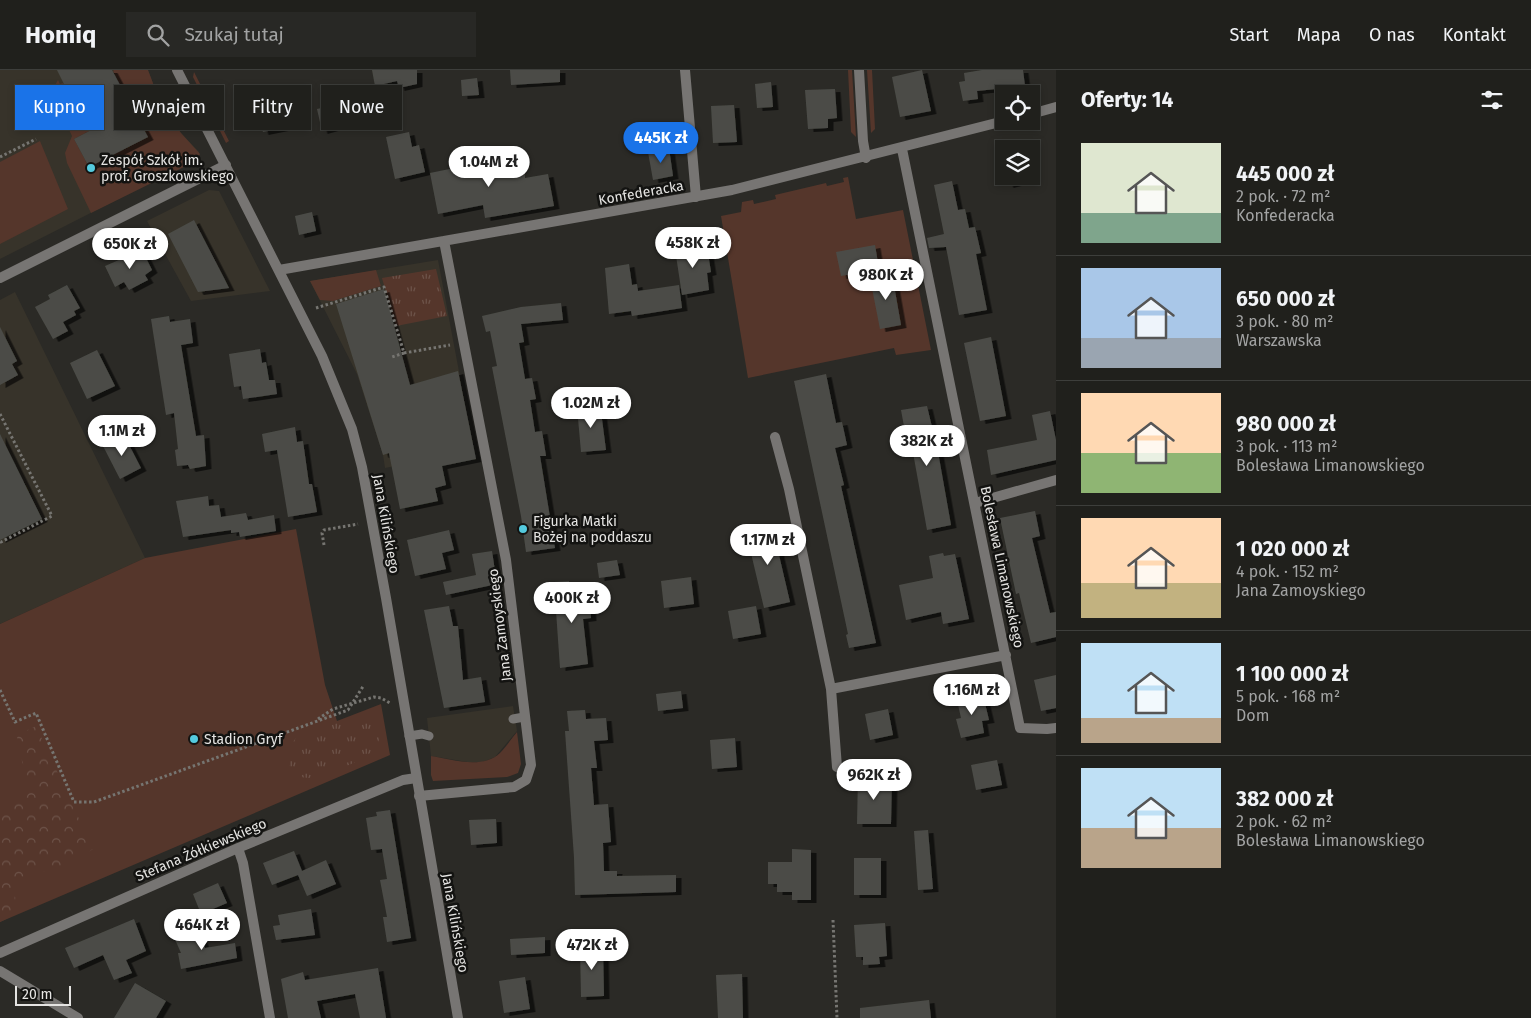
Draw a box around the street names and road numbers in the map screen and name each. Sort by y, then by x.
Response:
street label: Konfederacka [597,177,685,209]
street label: Jana Kilińskiego [369,473,403,575]
street label: Bolesława Limanowskiego [977,484,1027,650]
street label: Jana Zamoyskiego [485,568,515,682]
street label: Stefana Żółkiewskiego [133,814,269,885]
street label: Jana Kilińskiego [438,872,472,974]

